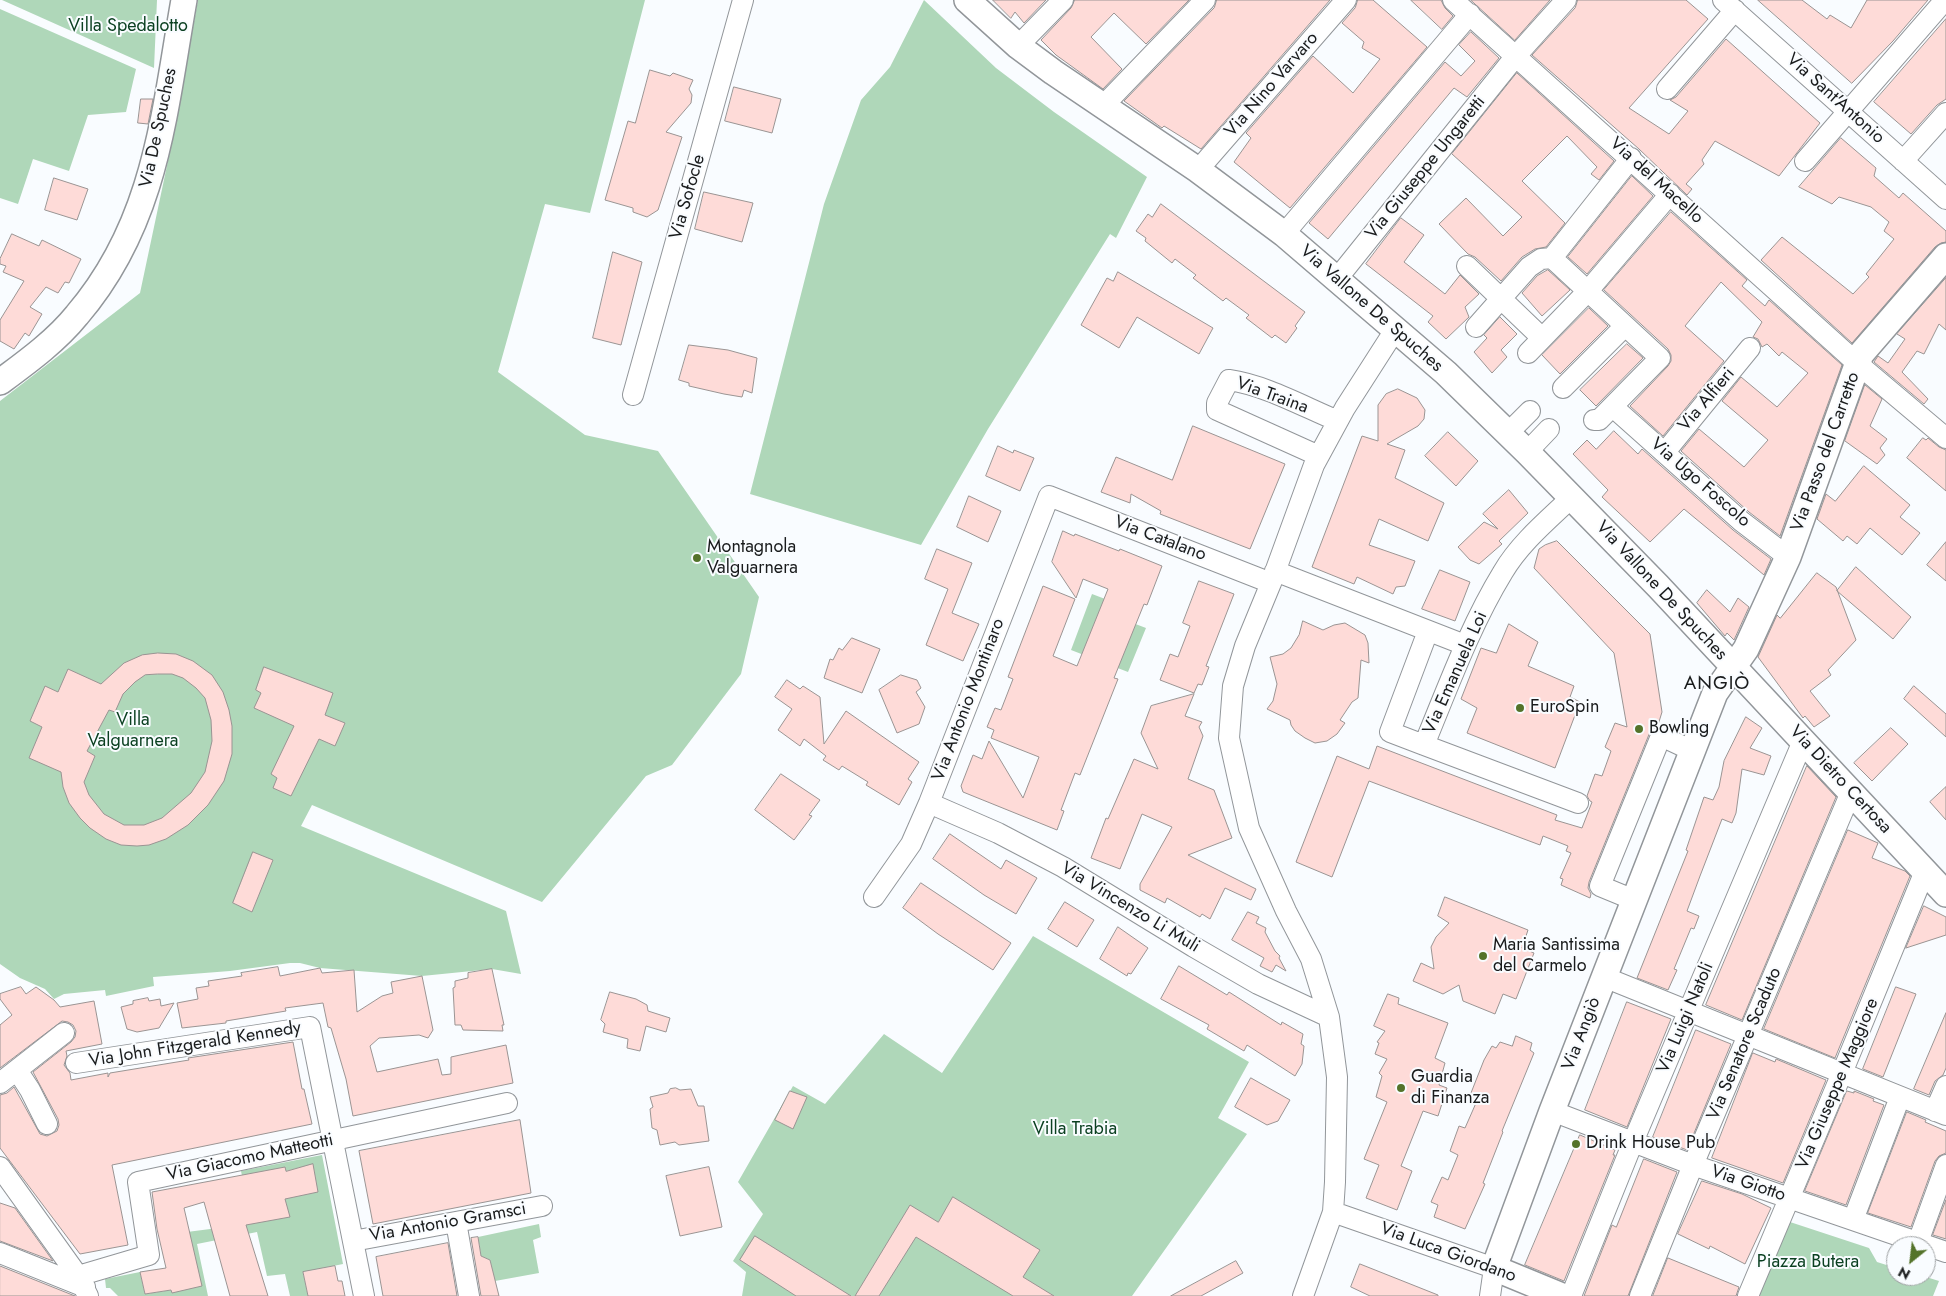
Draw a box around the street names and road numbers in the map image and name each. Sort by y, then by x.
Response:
street label: Via Nino Varvaro [1221,28,1323,142]
street label: Via Sant'Antonio [1781,49,1889,149]
street label: Via De Spuches [136,66,182,190]
street label: Via Giuseppe Ungaretti [1361,92,1491,244]
street label: Via del Macello [1605,133,1707,229]
street label: Via Sofocle [666,152,710,242]
street label: Via Vallone De Spuches [1295,241,1447,377]
street label: Via Alfieri [1674,364,1740,436]
street label: Via Passo del Carretto [1787,369,1865,535]
street label: Via Traina [1233,373,1311,419]
street label: Via Ugo Foscolo [1646,434,1754,532]
street label: Via Catalano [1111,512,1209,566]
street label: Via Vallone De Spuches [1591,517,1731,665]
street label: Via Emanuela Loi [1419,608,1493,738]
street label: Via Antonio Montinaro [928,616,1010,784]
street label: Via Dietro Certosa [1784,721,1896,839]
street label: Via Vincenzo Li Muli [1057,858,1203,958]
street label: Via Luigi Natoli [1653,959,1719,1077]
street label: Via Senatore Scaduto [1703,964,1787,1124]
street label: Via Angiò [1558,994,1606,1074]
street label: Via Giuseppe Maggiore [1792,995,1884,1173]
street label: Via John Fitzgerald Kennedy [87,1018,303,1072]
street label: Via Giacomo Matteotti [165,1130,335,1186]
street label: Via Giotto [1708,1161,1788,1207]
street label: Via Antonio Gramsci [368,1199,528,1247]
street label: Via Luca Giordano [1377,1218,1519,1288]

